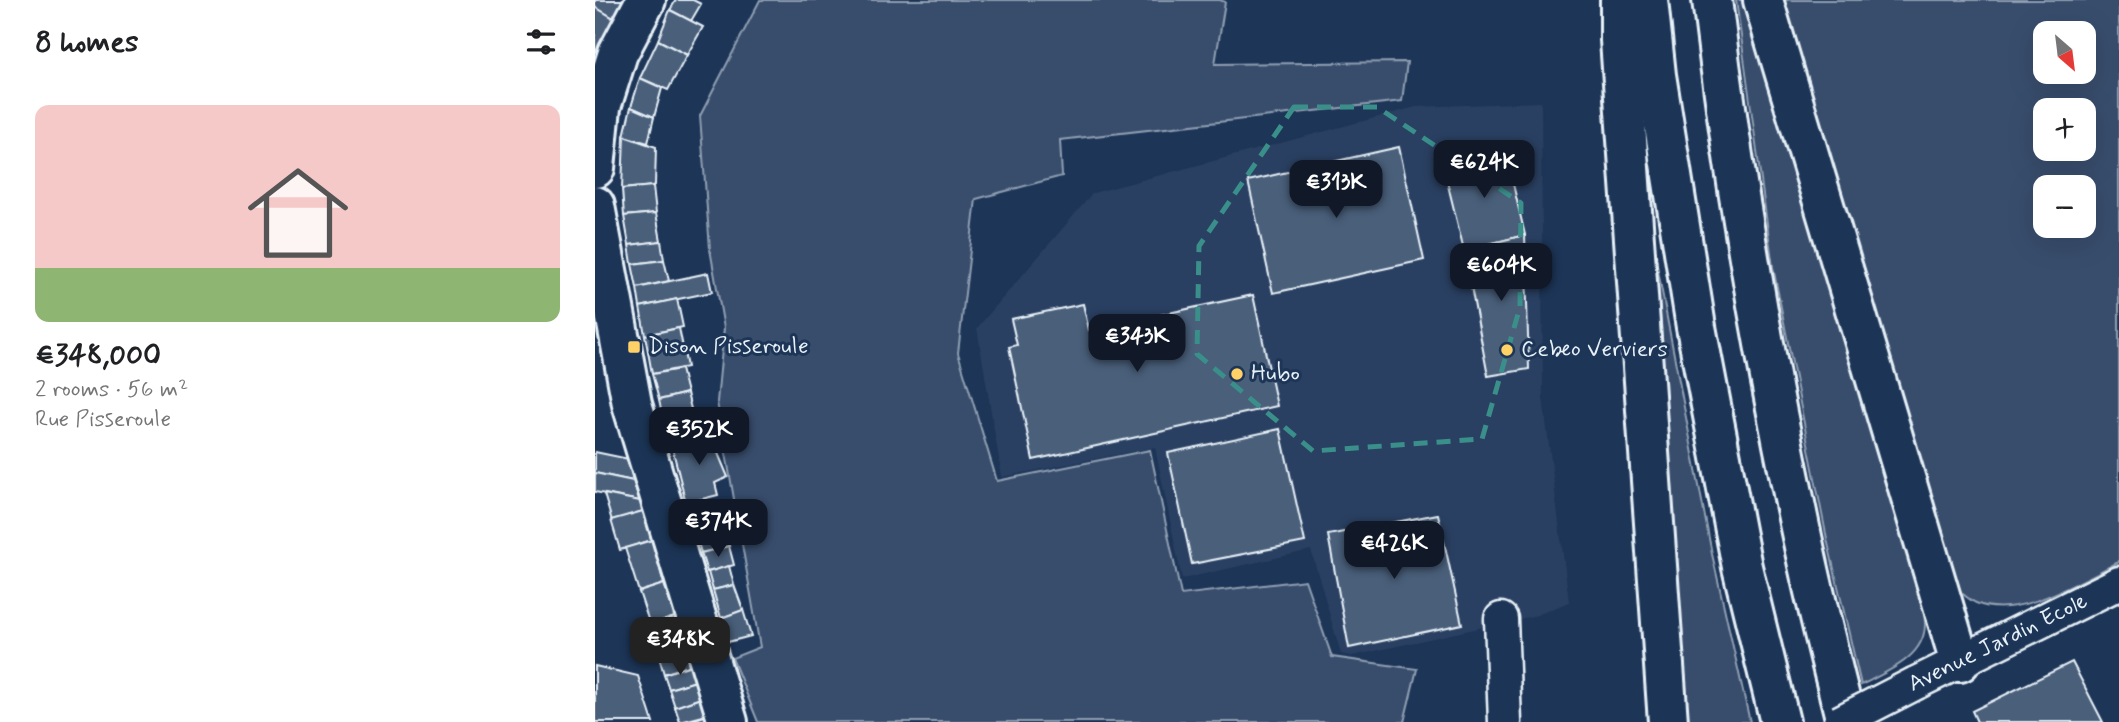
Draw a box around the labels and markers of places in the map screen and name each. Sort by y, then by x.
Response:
pin: €624K [1435,140,1533,200]
pin: €313K [1287,160,1385,220]
pin: €604K [1452,244,1550,303]
pin: €343K [1088,314,1186,374]
place label: Dison Pisseroule [648,332,809,362]
place label: Cebeo Verviers [1521,335,1668,365]
marker: Dison Pisseroule [626,339,642,355]
marker: Cebeo Verviers [1499,342,1515,358]
place label: Hubo [1251,359,1300,389]
marker: Hubo [1229,366,1245,382]
pin: €352K [650,407,748,467]
pin: €374K [669,500,767,559]
pin: €426K [1345,522,1443,581]
pin: €348K [631,618,729,677]

